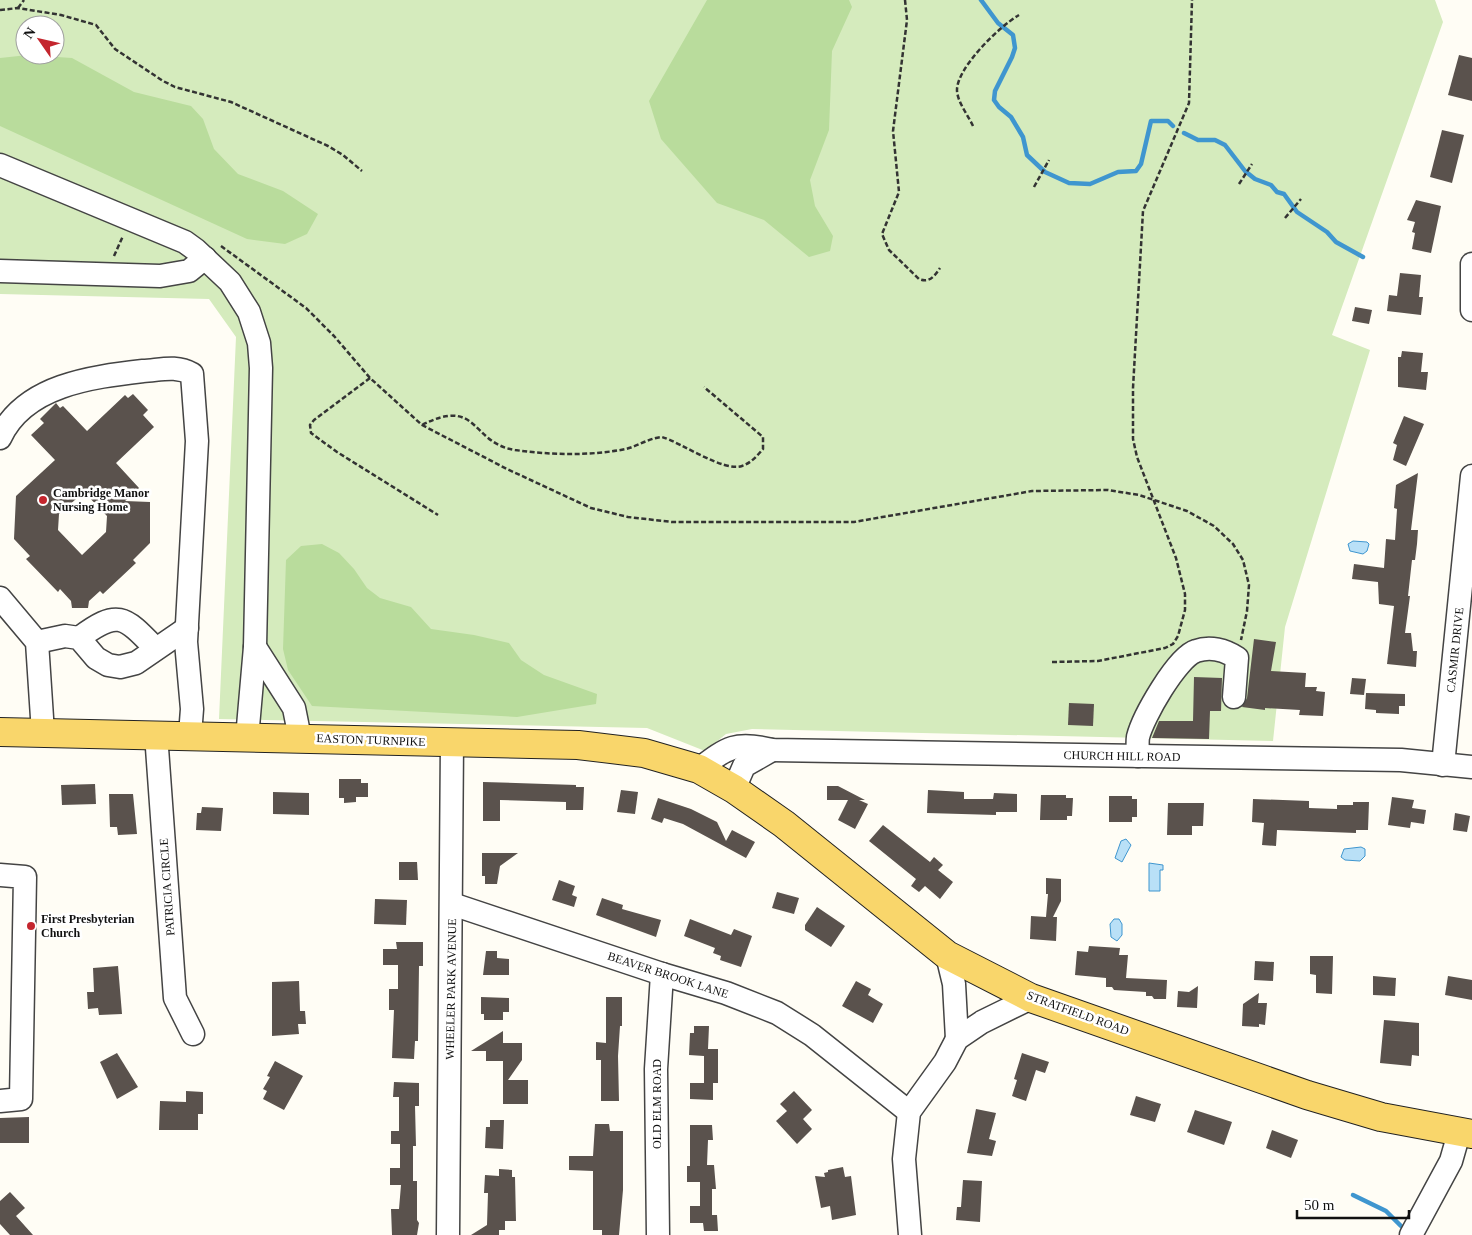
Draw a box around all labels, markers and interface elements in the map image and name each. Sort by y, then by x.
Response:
north arrow [15,15,65,65]
text: N [21,25,39,41]
place label: Cambridge Manor Nursing Home [53,486,150,514]
marker: Cambridge Manor Nursing Home [37,494,49,506]
street label: CASMIR DRIVE [1444,607,1466,693]
street label: EASTON TURNPIKE [316,731,426,749]
street label: CHURCH HILL ROAD [1063,748,1181,764]
street label: PATRICIA CIRCLE [157,838,177,936]
place label: First Presbyterian Church [41,912,135,940]
street label: WHEELER PARK AVENUE [443,918,459,1060]
marker: First Presbyterian Church [25,920,37,932]
street label: BEAVER BROOK LANE [606,949,730,1001]
street label: STRATFIELD ROAD [1025,988,1131,1038]
street label: OLD ELM ROAD [650,1059,664,1149]
scale bar [1297,1188,1410,1220]
text: 50 m [1304,1197,1335,1213]

